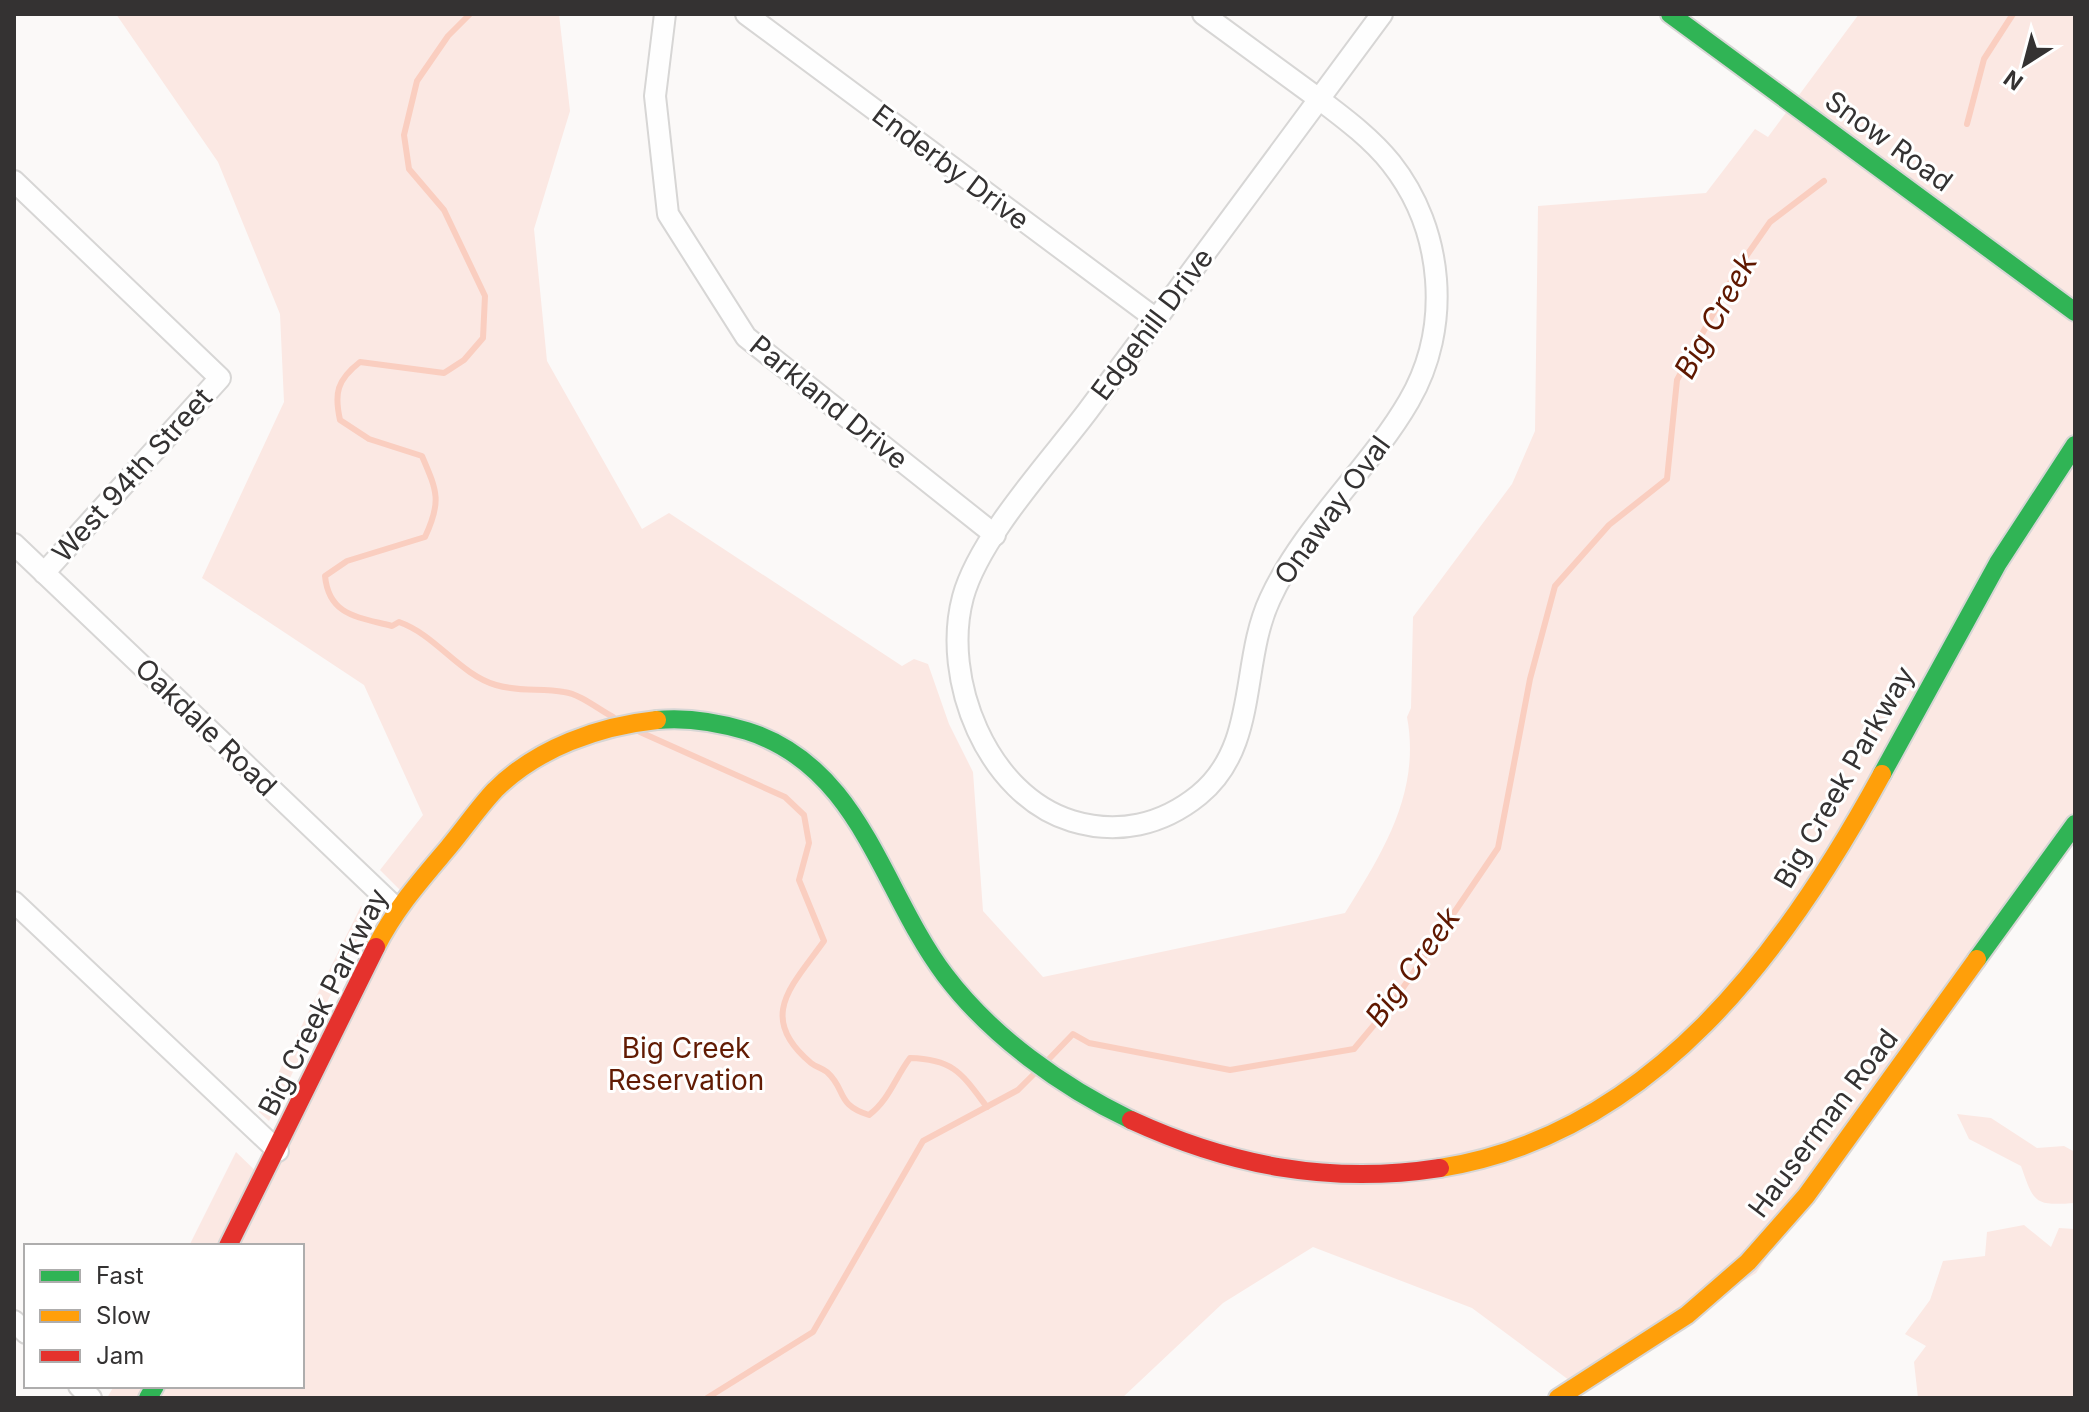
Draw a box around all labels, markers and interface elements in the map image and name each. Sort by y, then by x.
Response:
north arrow [1985,24,2065,104]
text: N [1999,65,2028,96]
street label: Snow Road [1819,83,1959,199]
street label: Enderby Drive [866,97,1036,237]
street label: Edgehill Drive [1084,241,1220,407]
water label: Big Creek [1666,246,1764,384]
street label: Parkland Drive [743,328,915,476]
street label: West 94th Street [45,381,219,569]
street label: Onaway Oval [1267,429,1397,591]
street label: Oakdale Road [128,651,284,803]
street label: Big Creek Parkway [1767,660,1921,894]
street label: Big Creek Parkway [251,883,395,1121]
water label: Big Creek [1357,900,1467,1033]
street label: Hauserman Road [1741,1022,1905,1224]
park label: Big Creek Reservation [608,1031,764,1097]
legend [24,1244,304,1388]
text: Fast [96,1261,144,1290]
text: Slow [96,1301,151,1330]
text: Jam [96,1341,144,1370]

